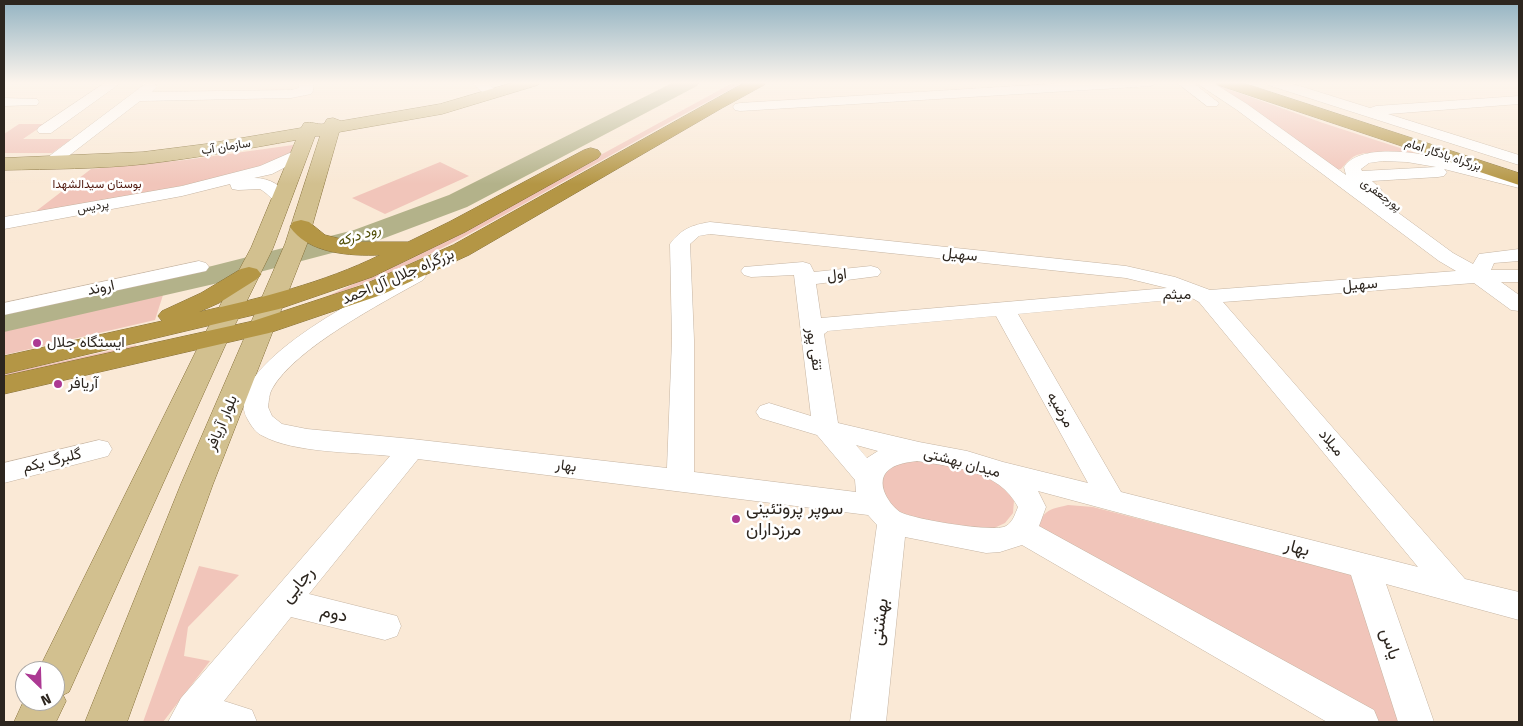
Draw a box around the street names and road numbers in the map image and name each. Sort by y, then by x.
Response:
street label: سازمان آب [200,136,252,158]
street label: بزرگراه یادگار امام [1403,136,1483,174]
street label: پورجعفری [1358,175,1404,215]
street label: پردیس [76,197,110,217]
street label: سهیل [942,244,978,266]
street label: بزرگراه جلال آل احمد [339,245,457,309]
street label: اول [826,265,848,285]
street label: سهیل [1342,274,1378,296]
street label: اروند [86,276,116,300]
street label: میثم [1163,286,1191,304]
street label: تقی پور [802,326,826,372]
street label: مرضیه [1043,389,1077,431]
street label: بلوار آریافر [202,393,242,453]
street label: میلاد [1315,426,1347,460]
street label: میدان بهشتی [922,444,1002,482]
street label: گلبرگ یکم [21,445,83,477]
street label: بهار [555,456,577,476]
street label: بهار [1282,534,1312,562]
street label: رجایی [276,562,320,608]
street label: بهشتی [866,597,894,647]
street label: دوم [318,600,350,628]
street label: یاس [1375,626,1405,662]

